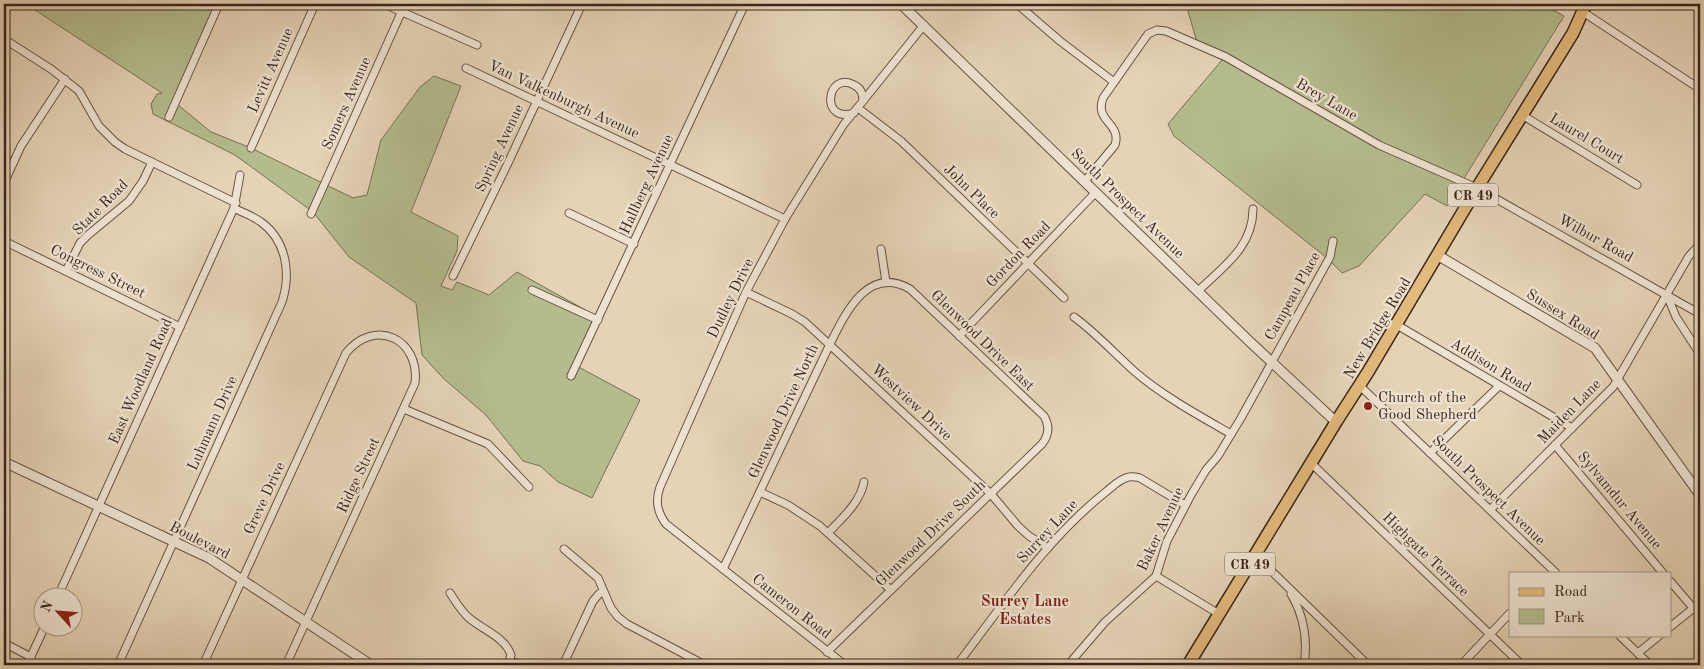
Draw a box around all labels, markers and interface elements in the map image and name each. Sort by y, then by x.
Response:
street label: Levitt Avenue [246,26,297,115]
street label: Somers Avenue [320,55,375,152]
street label: Van Valkenburgh Avenue [486,59,641,142]
street label: Brey Lane [1293,77,1360,124]
street label: Spring Avenue [473,102,527,195]
street label: Laurel Court [1547,111,1626,167]
street label: Hallberg Avenue [618,132,677,237]
street label: South Prospect Avenue [1067,146,1187,262]
street label: John Place [940,162,1002,222]
street label: State Road [70,177,132,239]
road number: CR 49 [1448,184,1498,206]
street label: Wilbur Road [1555,213,1635,266]
street label: Gordon Road [984,219,1054,291]
street label: Congress Street [47,243,147,302]
street label: Campeau Place [1263,250,1324,344]
street label: Dudley Drive [706,256,757,341]
street label: New Bridge Road [1342,275,1414,382]
street label: Sussex Road [1523,287,1601,344]
street label: Glenwood Drive East [927,288,1037,394]
street label: East Woodland Road [107,316,176,447]
street label: Addison Road [1447,336,1533,396]
street label: Glenwood Drive North [747,342,822,481]
street label: Westview Drive [868,362,954,444]
street label: Luhmann Drive [186,374,241,473]
street label: Maiden Lane [1536,377,1605,447]
place label: Church of the Good Shepherd [1378,391,1477,423]
marker: Church of the Good Shepherd [1362,400,1374,412]
street label: South Prospect Avenue [1428,433,1548,549]
street label: Ridge Street [335,435,383,516]
street label: Sylvamdur Avenue [1574,449,1664,553]
street label: Greve Drive [242,460,289,537]
street label: Glenwood Drive South [873,478,989,590]
street label: Baker Avenue [1135,485,1187,574]
street label: Surrey Lane [1015,497,1081,567]
street label: Highgate Terrace [1379,510,1471,600]
street label: Boulevard [167,520,232,563]
road number: CR 49 [1225,552,1275,576]
street label: Cameron Road [749,572,833,643]
legend [1509,572,1672,636]
text: Road [1554,585,1588,600]
north arrow [32,586,82,636]
district label: Surrey Lane Estates [981,594,1069,628]
text: N [39,599,56,615]
text: Park [1554,611,1585,626]

